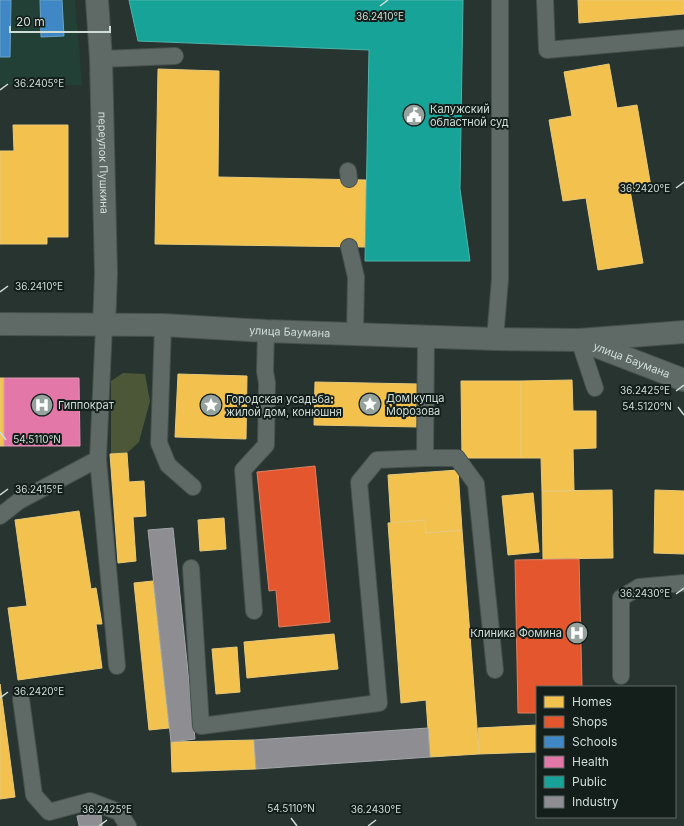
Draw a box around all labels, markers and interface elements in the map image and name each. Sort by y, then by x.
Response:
scale bar [10,8,110,34]
text: 36.2410°E [356,10,404,22]
text: 20 m [16,14,45,29]
text: 36.2405°E [14,77,64,89]
public building icon: Калужский областной суд [401,102,427,128]
place label: Калужский областной суд [430,102,509,129]
street label: переулок Пушкина [95,112,112,214]
text: 36.2420°E [620,182,670,194]
text: 36.2410°E [15,280,63,292]
street label: улица Баумана [249,323,331,340]
street label: улица Баумана [591,339,672,381]
text: 36.2425°E [620,384,670,396]
place icon: Дом купца Морозова [357,391,383,417]
place label: Дом купца Морозова [386,391,445,418]
hospital icon: Гиппократ [29,392,55,418]
place icon: Городская усадьба: жилой дом, конюшня [198,392,224,418]
place label: Городская усадьба: жилой дом, конюшня [226,392,342,419]
place label: Гиппократ [58,398,115,412]
text: 54.5120°N [622,400,672,412]
text: 54.5110°N [13,433,61,445]
text: 36.2415°E [15,483,63,495]
text: 36.2430°E [620,587,670,599]
hospital icon: Клиника Фомина [564,620,590,646]
place label: Клиника Фомина [470,626,562,640]
text: 36.2420°E [14,685,64,697]
legend [536,686,676,818]
text: Homes [572,694,612,709]
text: Shops [572,714,608,729]
text: Schools [572,734,617,749]
text: Health [572,754,609,769]
text: Public [572,774,607,789]
text: Industry [572,794,619,809]
text: 54.5110°N [267,802,315,814]
text: 36.2425°E [82,803,132,815]
text: 36.2430°E [351,803,401,815]

